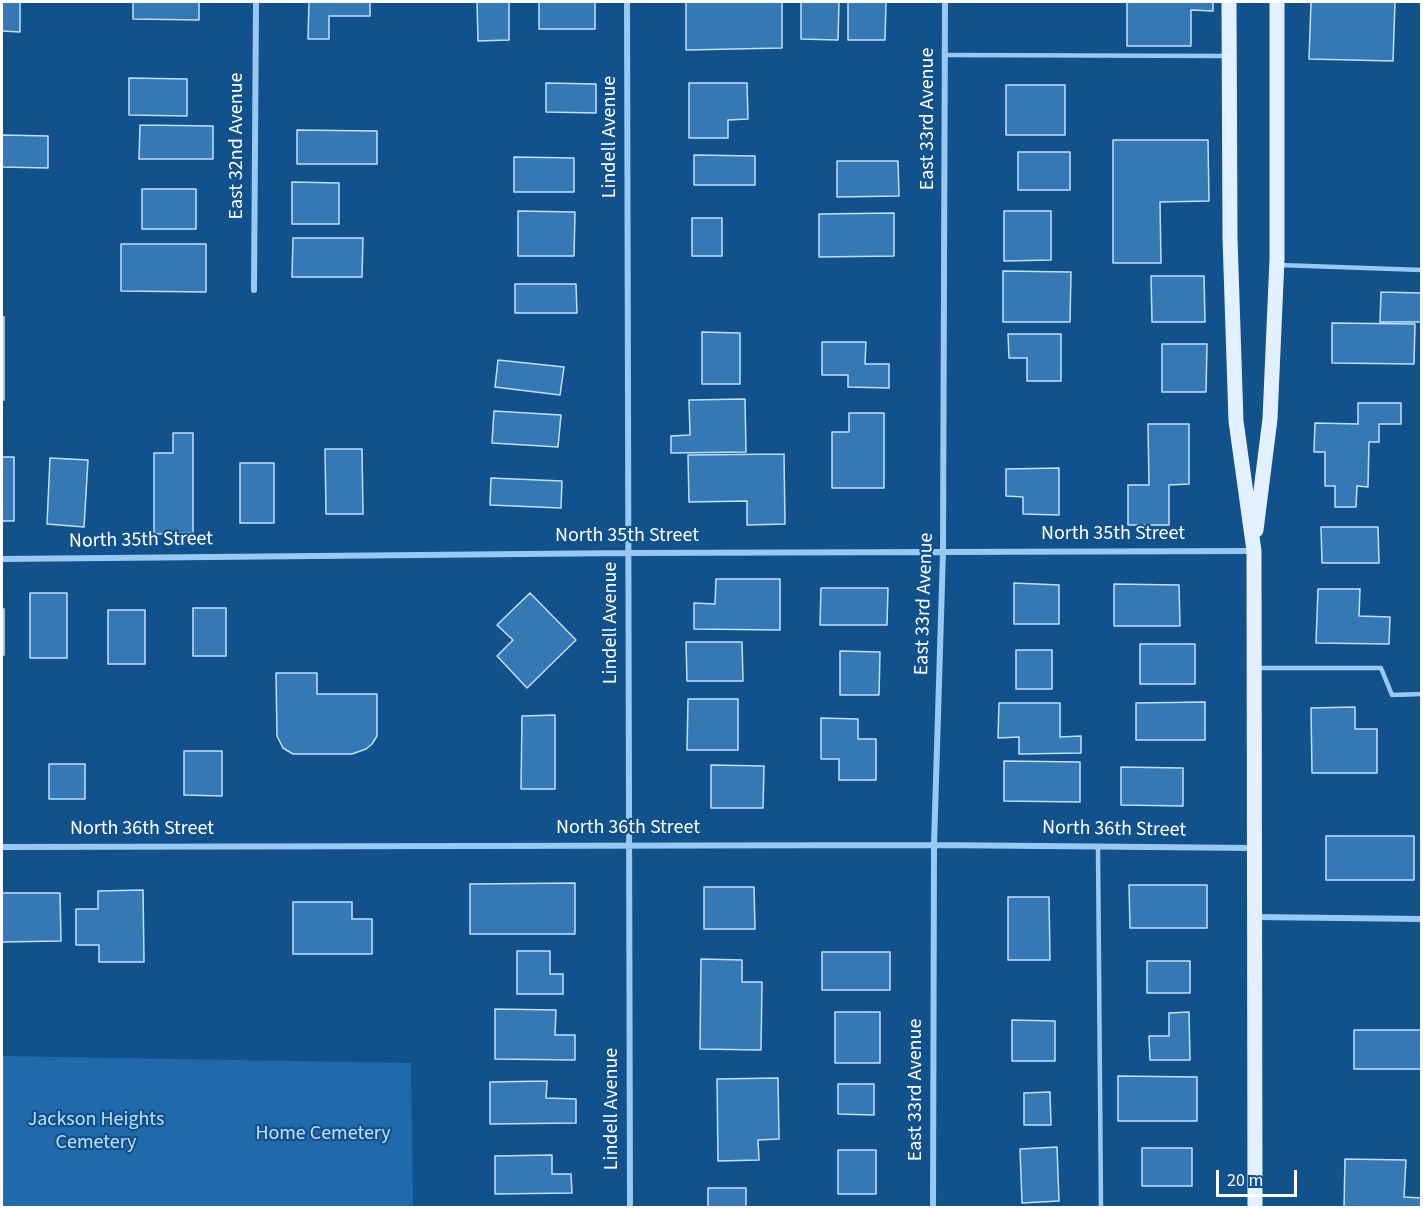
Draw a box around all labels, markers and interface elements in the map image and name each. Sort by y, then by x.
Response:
street label: East 33rd Avenue [917,48,941,190]
street label: East 32nd Avenue [226,73,250,219]
street label: Lindell Avenue [599,76,623,198]
street label: North 35th Street [1041,523,1185,547]
street label: North 35th Street [555,525,699,549]
street label: North 35th Street [69,528,213,554]
street label: East 33rd Avenue [911,532,939,676]
street label: Lindell Avenue [600,562,624,684]
street label: North 36th Street [556,817,700,841]
street label: North 36th Street [1042,817,1186,843]
street label: North 36th Street [70,818,214,842]
street label: East 33rd Avenue [905,1019,929,1161]
street label: Lindell Avenue [601,1048,625,1170]
park label: Jackson Heights Cemetery [28,1109,164,1156]
park label: Home Cemetery [255,1123,391,1147]
scale bar [1219,1158,1300,1196]
text: 20 m [1227,1168,1263,1193]

